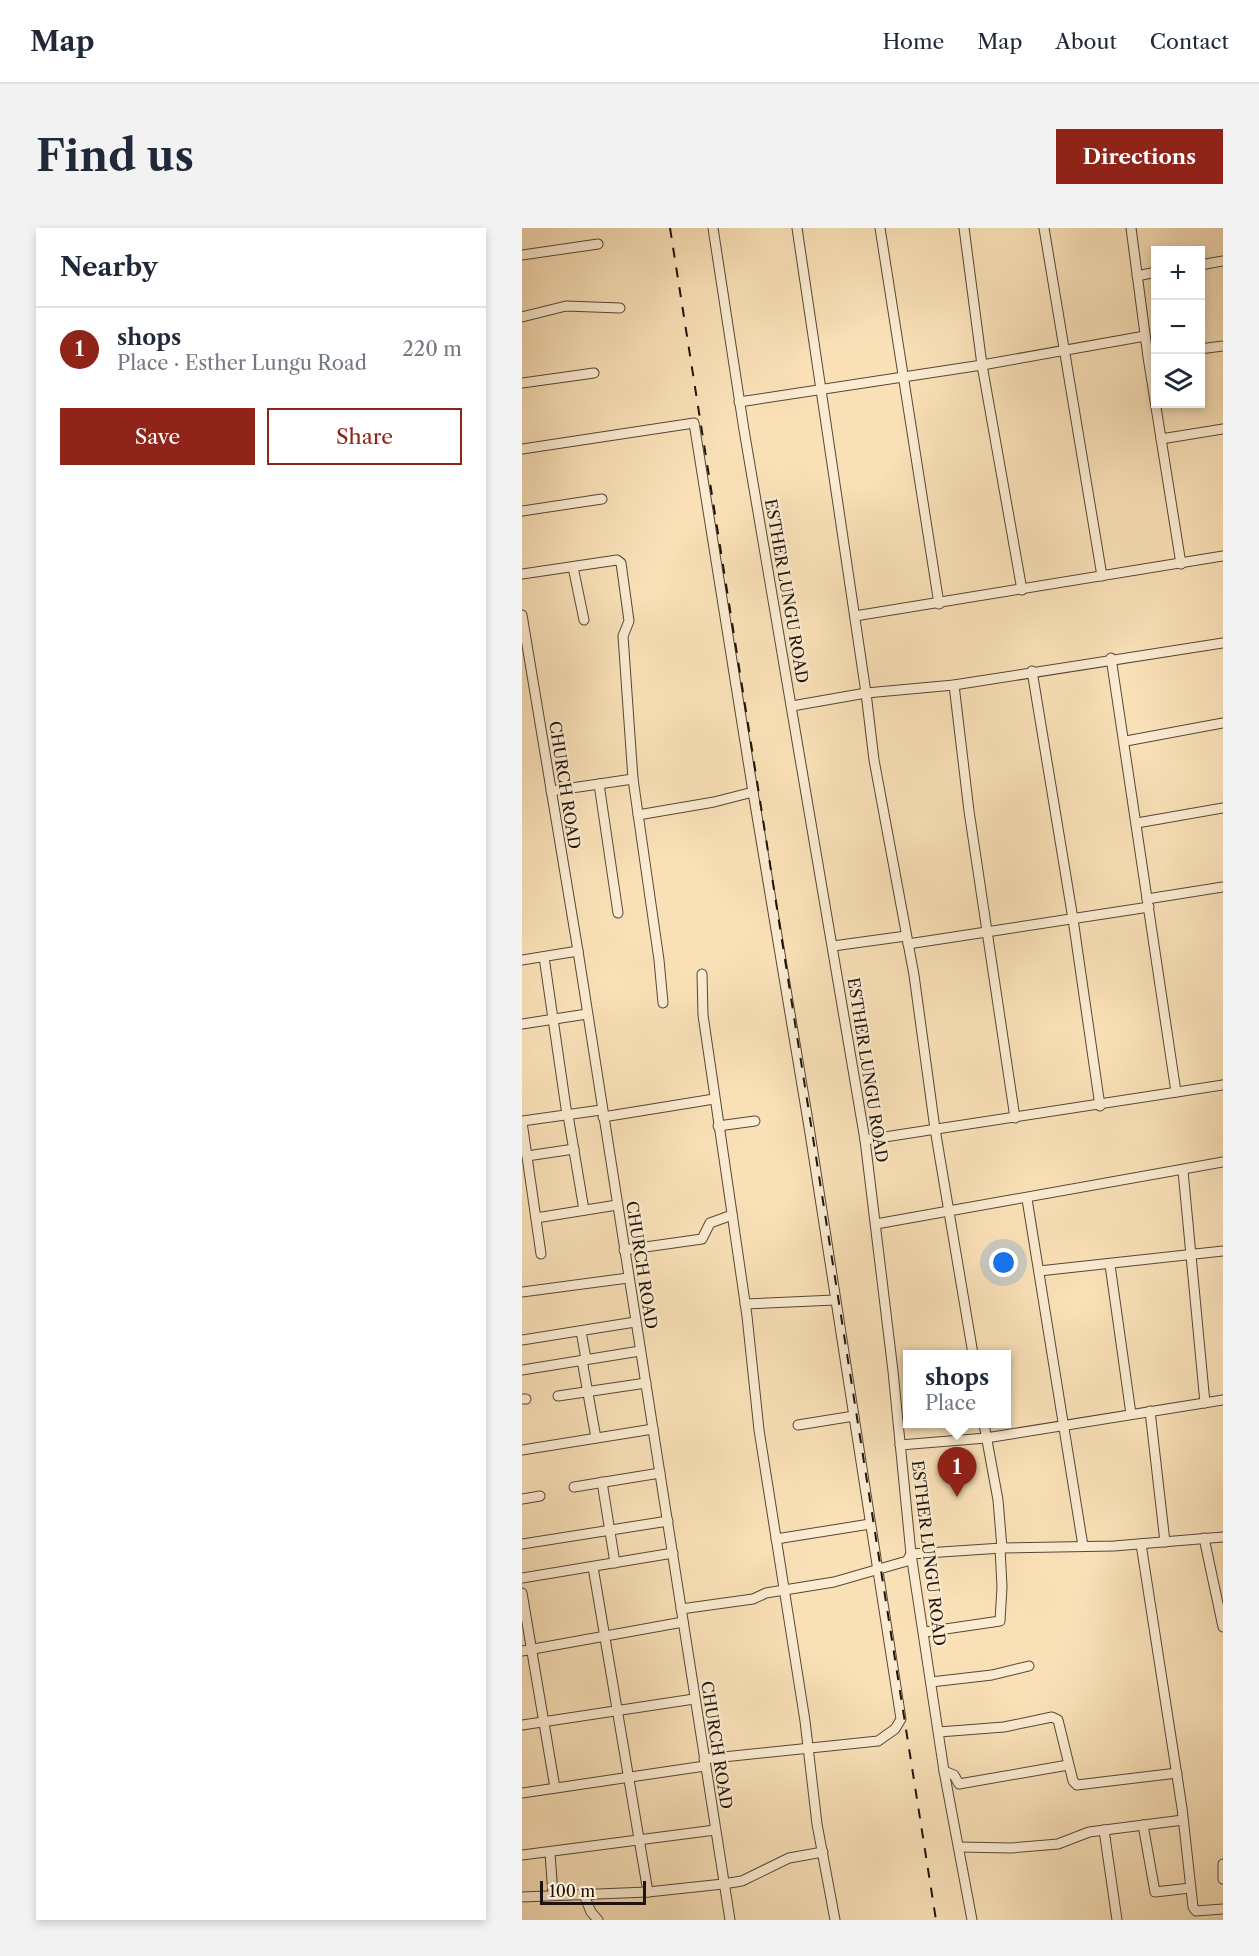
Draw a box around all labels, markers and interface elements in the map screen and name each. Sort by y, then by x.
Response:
text: Map [30,24,94,58]
text: Home [883,29,944,54]
text: Map [977,29,1022,54]
text: About [1055,29,1117,54]
text: Contact [1150,29,1229,54]
button: Directions [1056,129,1223,184]
text: Find us [36,130,194,182]
map controls [1151,246,1205,408]
button: + [1151,246,1205,300]
text: Nearby [60,251,158,283]
button: − [1151,300,1205,354]
text: shops [117,324,181,351]
text: 1 [75,337,84,361]
text: 220 m [402,337,462,361]
text: Place · Esther Lungu Road [117,351,367,375]
button: layers [1151,354,1205,408]
button: Save [60,408,255,465]
button: Share [267,408,462,465]
street label: ESTHER LUNGU ROAD [761,497,813,685]
street label: CHURCH ROAD [545,720,585,850]
street label: ESTHER LUNGU ROAD [843,976,893,1164]
street label: CHURCH ROAD [622,1200,662,1330]
your location [989,1248,1018,1277]
popup [903,1350,1011,1428]
text: shops [925,1364,989,1391]
text: Place [925,1391,976,1415]
pin: 1 [938,1448,976,1497]
street label: ESTHER LUNGU ROAD [908,1459,950,1647]
street label: CHURCH ROAD [697,1680,737,1810]
scale bar [540,1878,646,1906]
text: 100 m [549,1881,595,1901]

